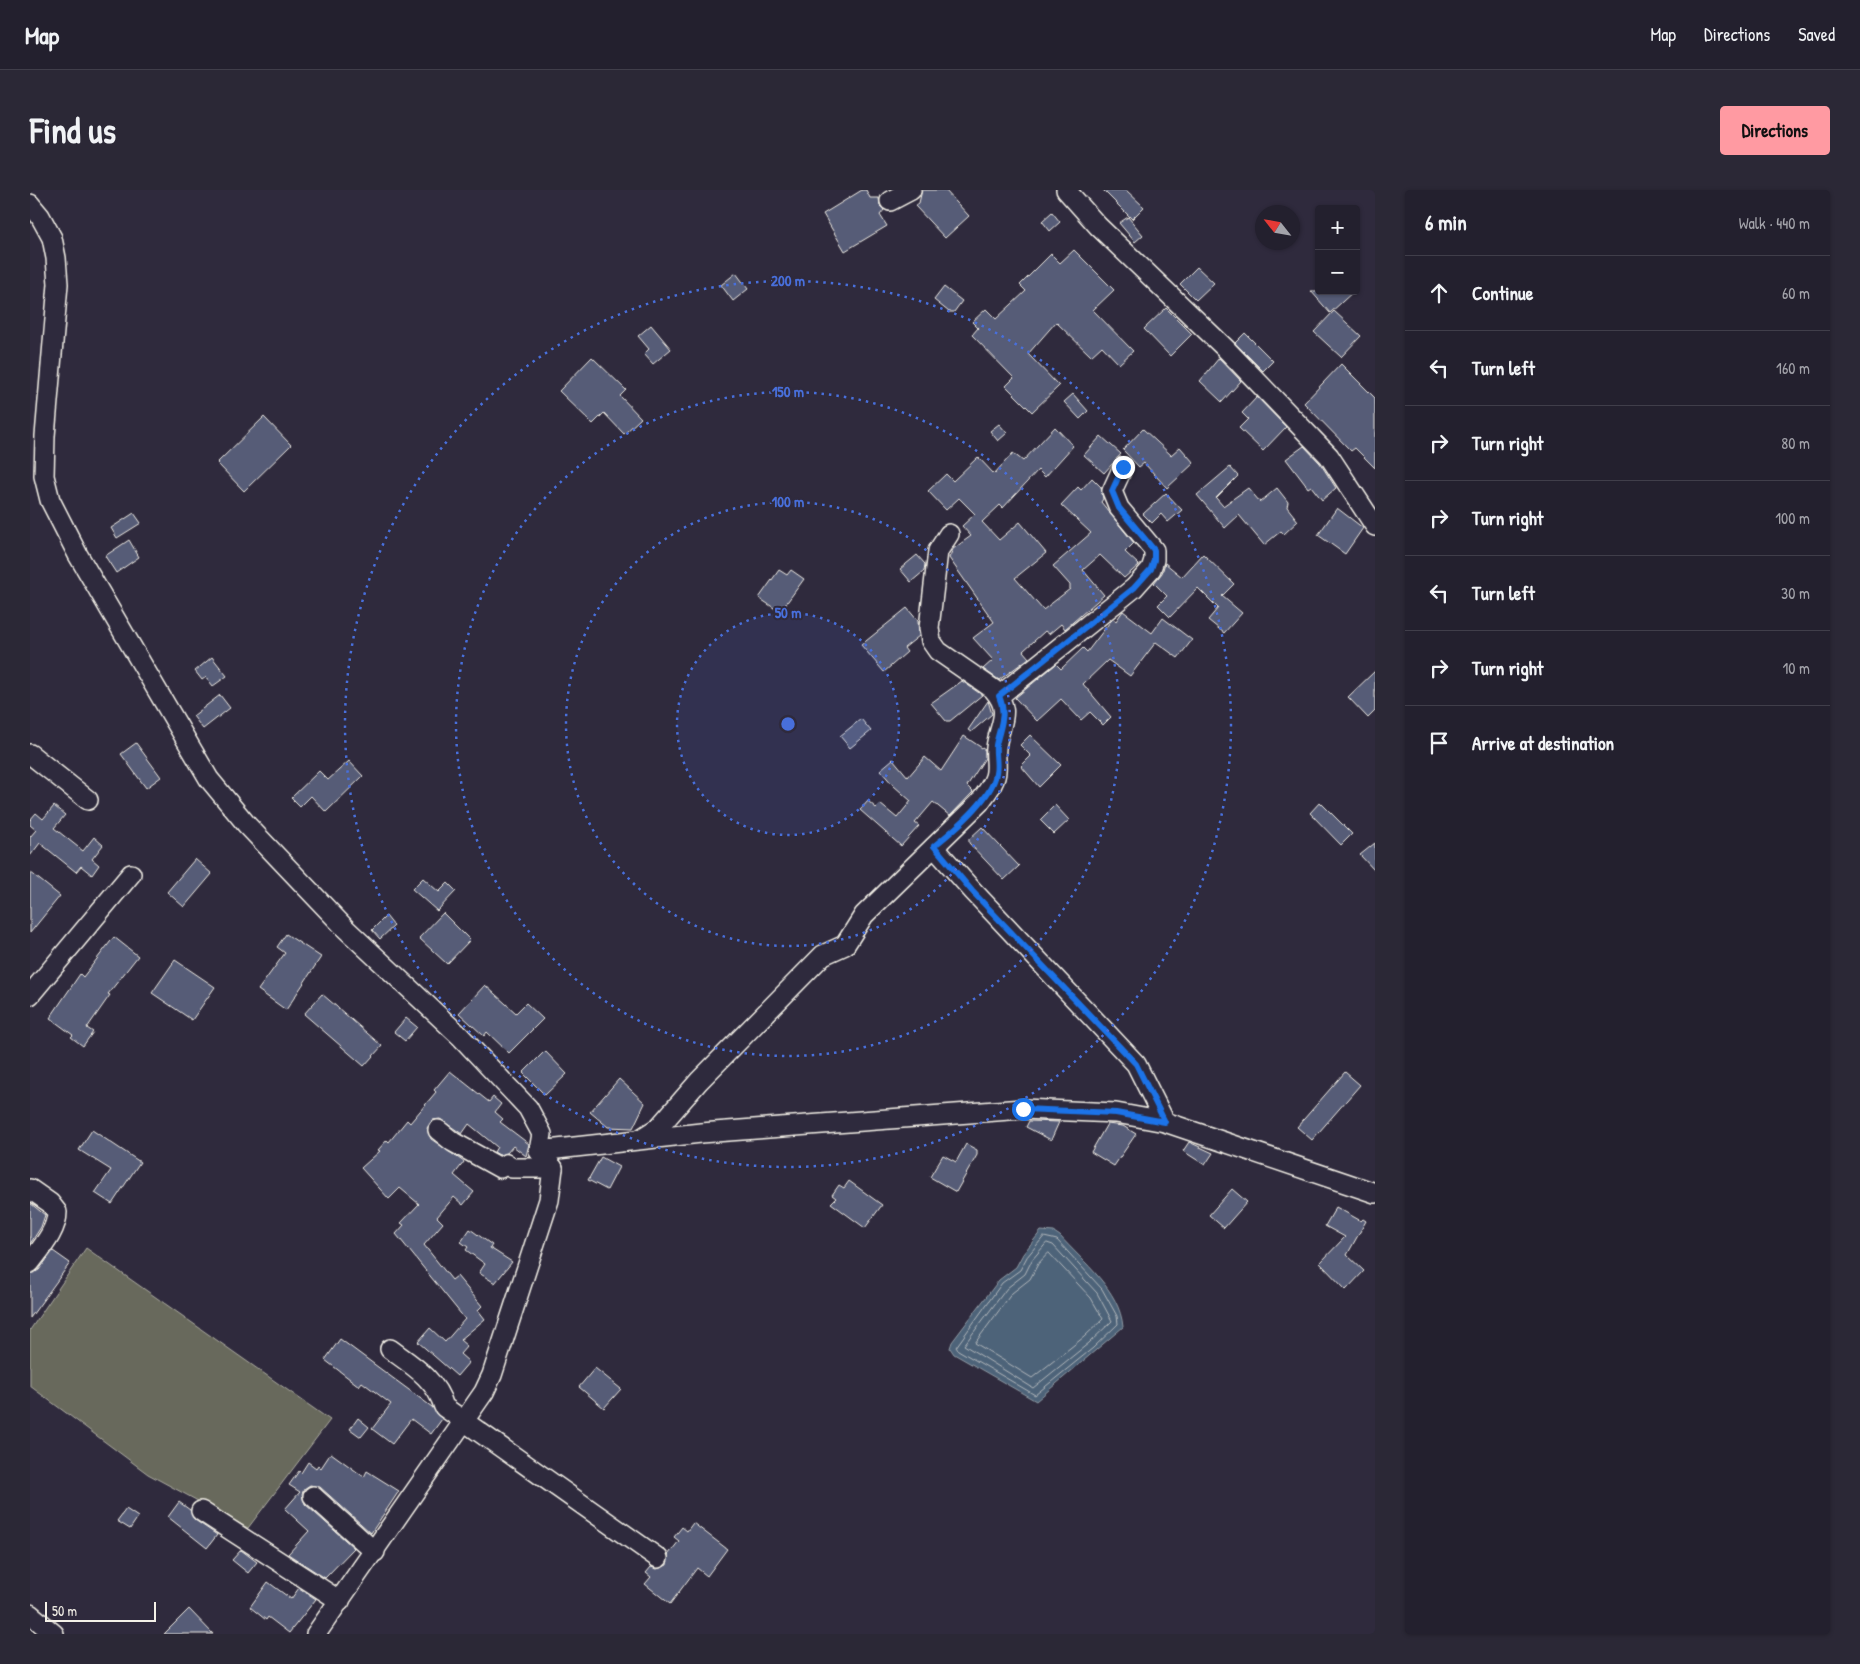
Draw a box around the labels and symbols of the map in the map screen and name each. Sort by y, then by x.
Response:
north arrow [1255,205,1300,250]
text: 200 m [771,270,805,291]
text: 150 m [772,381,804,402]
route end [1112,456,1135,479]
text: 100 m [772,491,804,512]
text: 50 m [775,602,801,623]
centre of rings [779,715,797,733]
route start [1012,1098,1035,1121]
scale bar [45,1599,156,1622]

